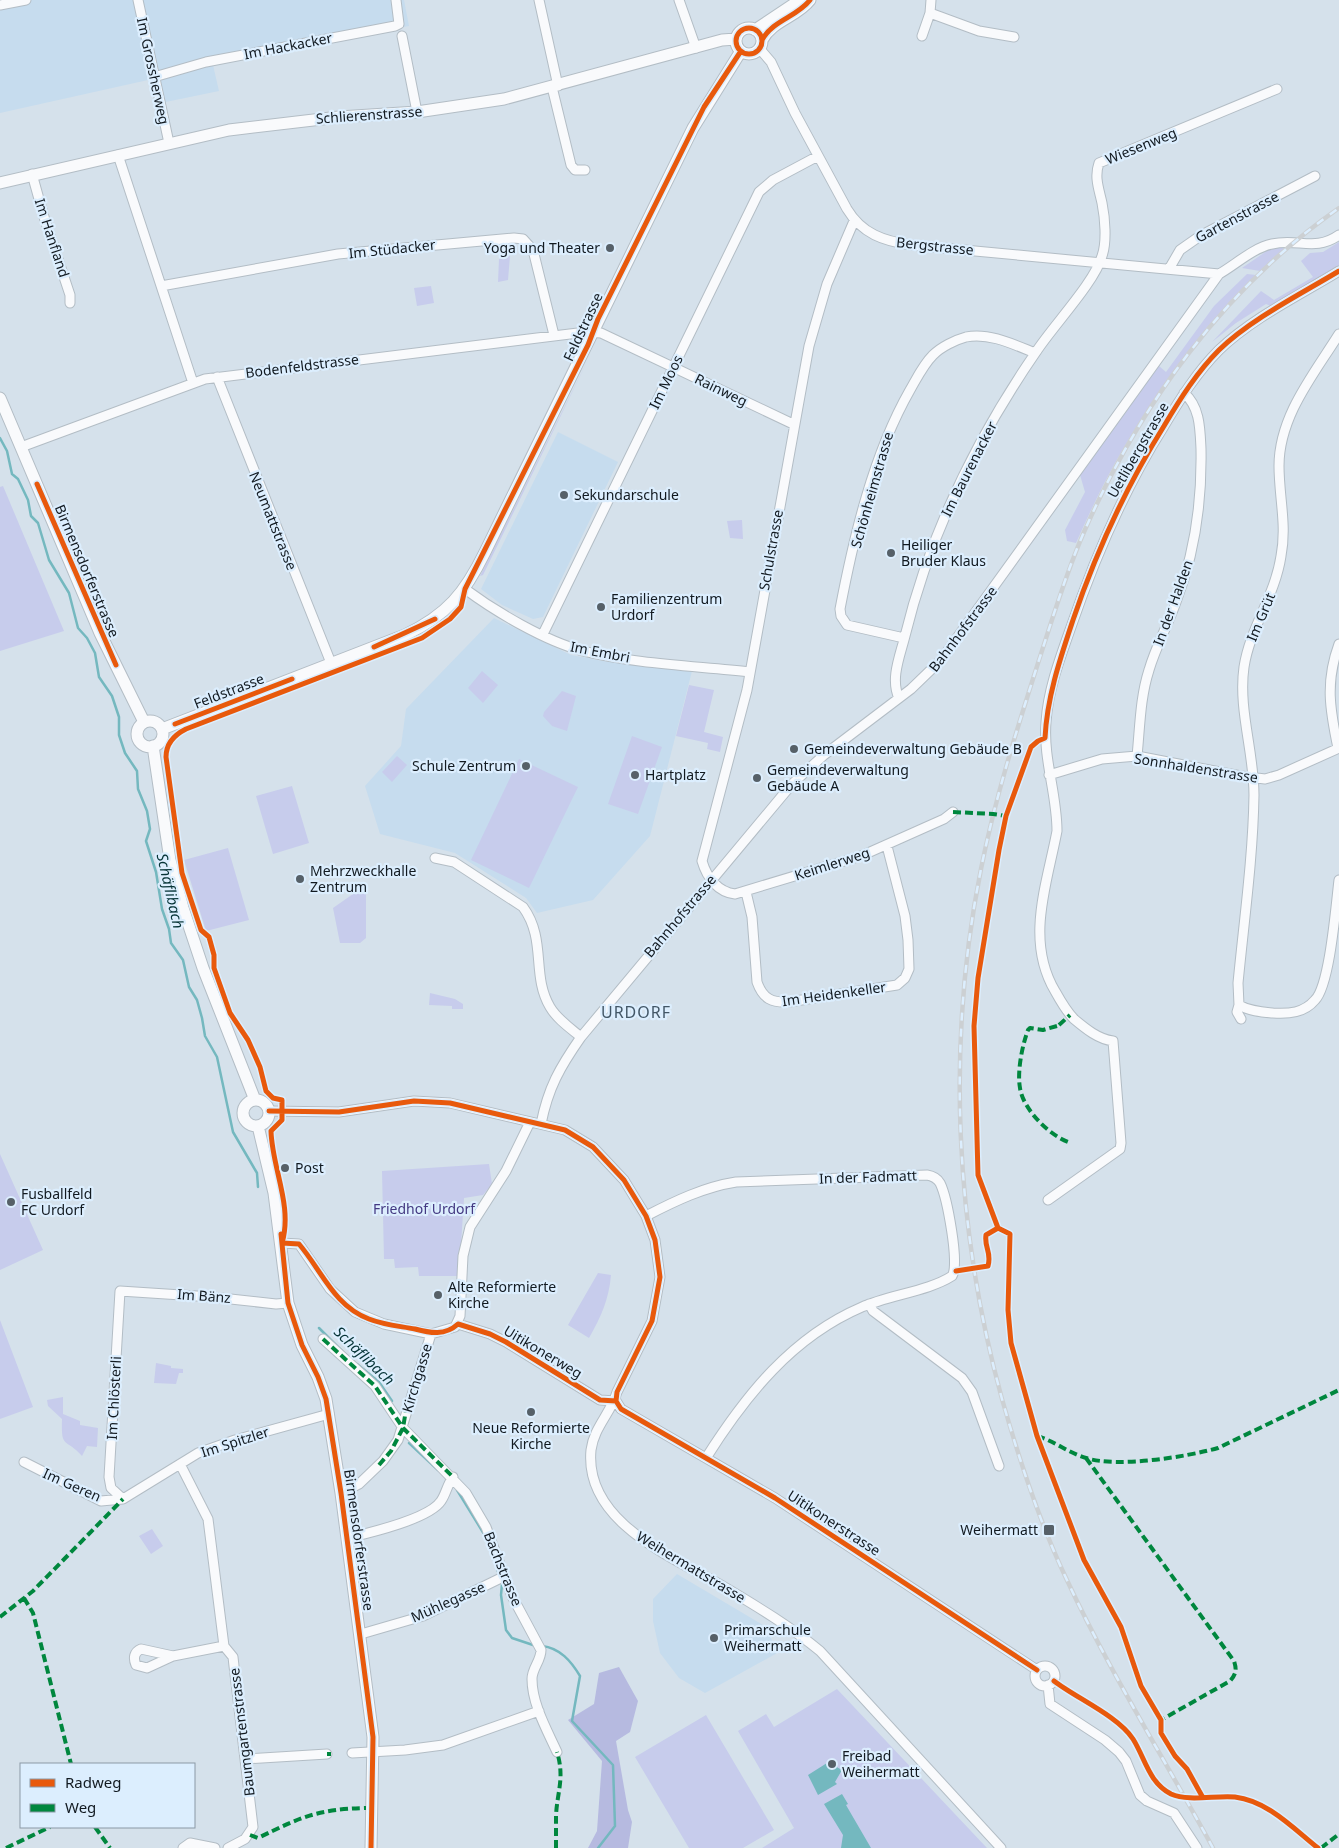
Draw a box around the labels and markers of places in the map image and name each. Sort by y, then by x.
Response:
place label: Yoga und Theater [484,238,600,257]
marker: Yoga und Theater [604,242,616,254]
place label: Sekundarschule [574,485,679,504]
marker: Sekundarschule [558,489,570,501]
place label: Heiliger Bruder Klaus [901,535,986,570]
marker: Heiliger Bruder Klaus [885,547,897,559]
place label: Familienzentrum Urdorf [611,589,722,624]
marker: Familienzentrum Urdorf [595,601,607,613]
place label: Gemeindeverwaltung Gebäude B [804,739,1022,758]
marker: Gemeindeverwaltung Gebäude B [788,743,800,755]
place label: Schule Zentrum [412,756,516,775]
marker: Schule Zentrum [520,760,532,772]
place label: Gemeindeverwaltung Gebäude A [767,760,909,795]
place label: Hartplatz [645,765,706,784]
marker: Hartplatz [629,769,641,781]
marker: Gemeindeverwaltung Gebäude A [751,772,763,784]
place label: Mehrzweckhalle Zentrum [310,861,416,896]
marker: Mehrzweckhalle Zentrum [294,873,306,885]
place label: Post [295,1158,324,1177]
marker: Post [279,1162,291,1174]
place label: Fusballfeld FC Urdorf [21,1184,92,1219]
marker: Fusballfeld FC Urdorf [5,1196,17,1208]
place label: Alte Reformierte Kirche [448,1277,556,1312]
marker: Alte Reformierte Kirche [432,1289,444,1301]
marker: Neue Reformierte Kirche [525,1406,537,1418]
place label: Neue Reformierte Kirche [472,1418,590,1453]
place label: Weihermatt [960,1520,1038,1539]
marker: Weihermatt [1042,1523,1056,1537]
place label: Primarschule Weihermatt [724,1620,811,1655]
marker: Primarschule Weihermatt [708,1632,720,1644]
place label: Freibad Weihermatt [842,1746,920,1781]
marker: Freibad Weihermatt [826,1758,838,1770]

